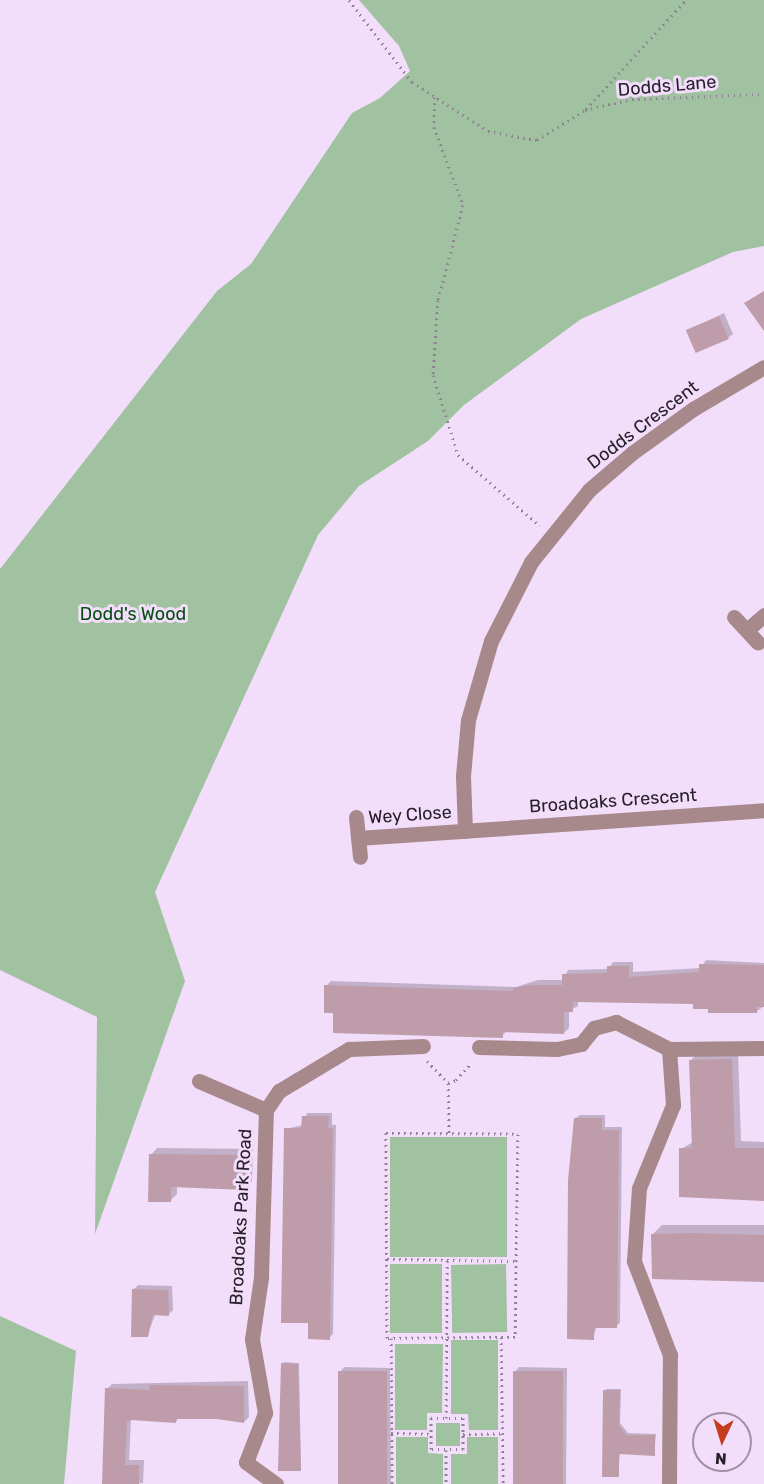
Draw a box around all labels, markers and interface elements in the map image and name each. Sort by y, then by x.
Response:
street label: Dodds Lane [617,71,717,101]
street label: Dodds Crescent [583,376,703,474]
park label: Dodd's Wood [80,603,186,625]
street label: Broadoaks Crescent [528,784,698,818]
street label: Wey Close [367,801,453,829]
street label: Broadoaks Park Road [226,1128,256,1306]
north arrow [692,1412,752,1472]
text: N [714,1449,727,1468]

